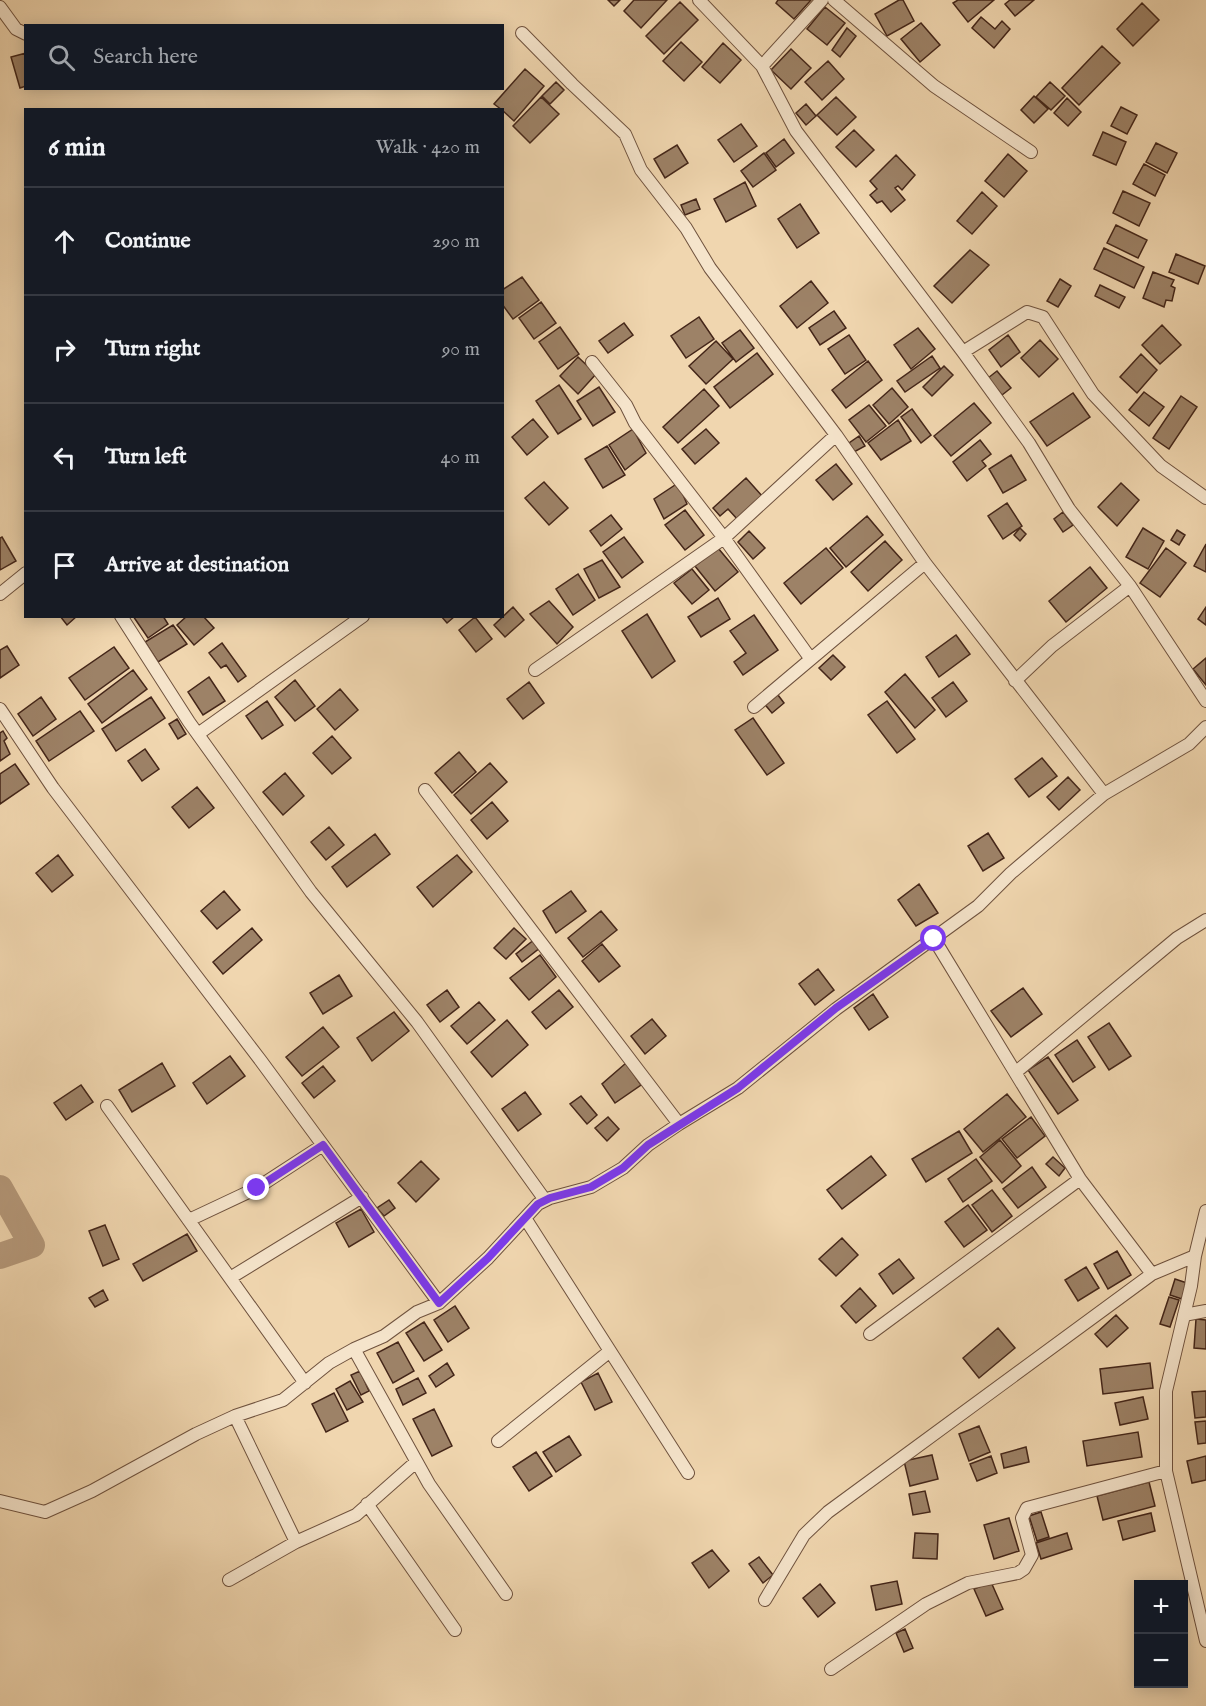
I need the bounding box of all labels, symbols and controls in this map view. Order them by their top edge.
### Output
search box [24,24,504,90]
icon: search [45,41,78,74]
text: Search here [93,43,198,71]
text: 6 min [48,131,106,164]
text: Walk · 420 m [375,135,480,160]
icon: ahead [48,225,81,258]
text: Continue [105,227,191,255]
text: 290 m [432,229,480,254]
icon: right [48,333,81,366]
text: Turn right [105,335,200,363]
text: 90 m [442,337,480,362]
icon: left [48,441,81,474]
text: Turn left [105,443,187,471]
text: 40 m [441,445,480,470]
icon: arrive [48,549,81,582]
text: Arrive at destination [105,551,289,579]
route start [920,925,946,951]
route end [243,1174,269,1200]
map controls [1134,1580,1188,1688]
button: + [1134,1580,1188,1634]
button: − [1134,1634,1188,1688]

